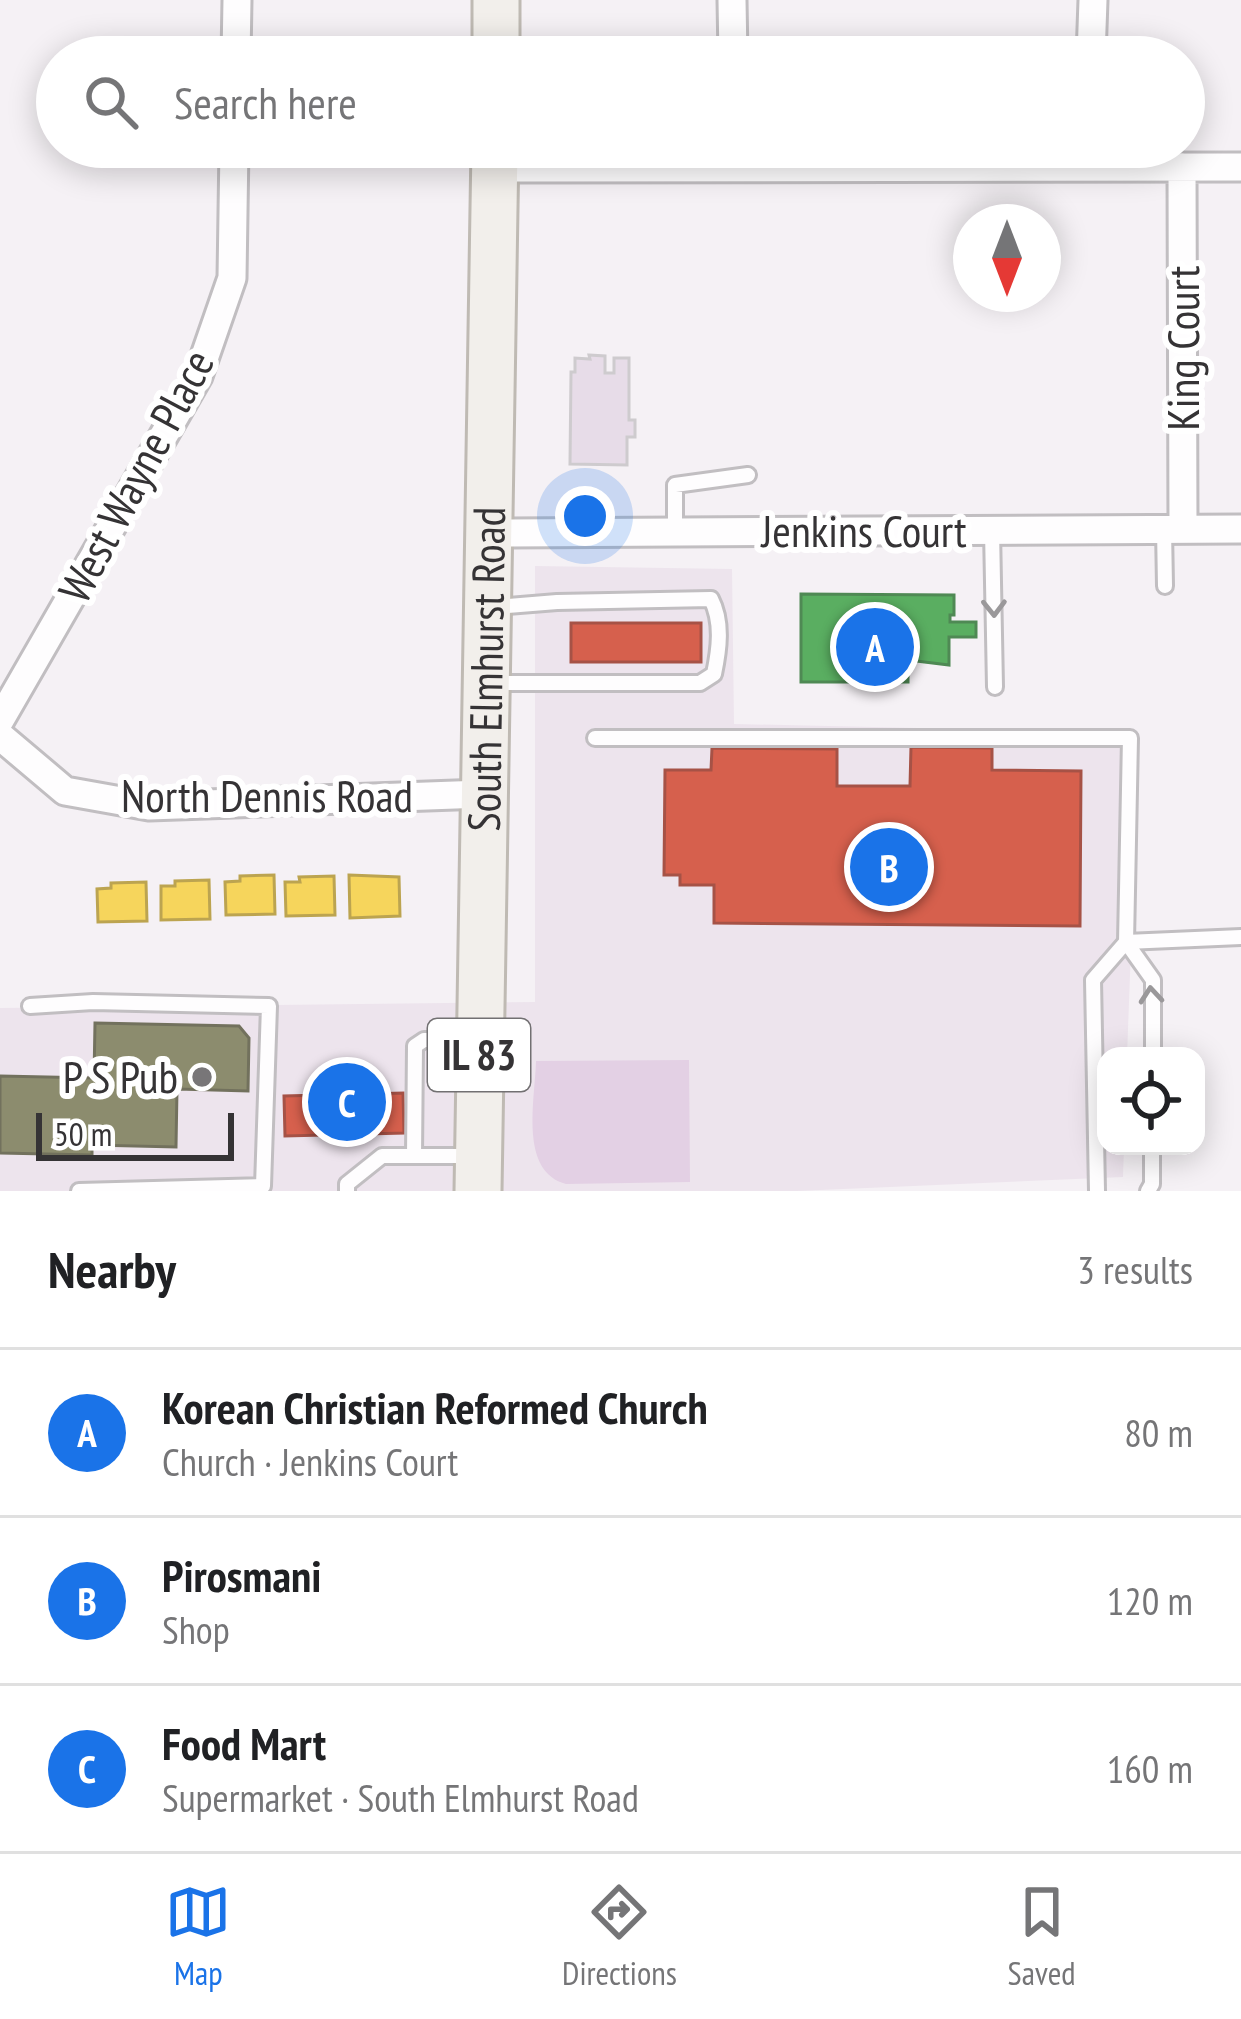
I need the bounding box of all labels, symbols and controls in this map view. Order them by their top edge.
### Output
search box [36,36,1205,168]
icon: search [78,69,144,135]
text: Search here [174,73,357,131]
north arrow [953,204,1061,312]
street label: King Court [1153,265,1211,430]
street label: West Wayne Place [44,339,226,612]
your location [555,486,615,546]
street label: Jenkins Court [759,501,967,559]
street label: South Elmhurst Road [454,506,517,832]
one-way arrow [980,599,1006,618]
pin: A [836,602,914,692]
street label: North Dennis Road [121,766,413,824]
pin: B [850,822,928,912]
one-way arrow [1139,986,1164,1005]
road number: IL 83 [428,1019,530,1091]
place label: P S Pub [63,1047,178,1105]
map controls [1097,1047,1205,1155]
button: locate [1097,1047,1205,1155]
pin: C [308,1057,386,1147]
marker: P S Pub [189,1064,215,1090]
scale bar [36,1107,234,1160]
text: 50 m [54,1112,112,1155]
text: Nearby [48,1236,176,1302]
text: 3 results [1077,1244,1193,1295]
text: Korean Christian Reformed Church [162,1378,708,1436]
text: A [77,1407,97,1458]
text: 80 m [1124,1407,1193,1458]
text: Church · Jenkins Court [162,1436,458,1487]
text: Pirosmani [162,1546,321,1604]
text: B [77,1575,97,1626]
text: 120 m [1107,1575,1193,1626]
text: Shop [162,1604,230,1655]
text: Food Mart [162,1714,326,1772]
text: C [78,1743,96,1794]
text: 160 m [1107,1743,1193,1794]
text: Supermarket · South Elmhurst Road [162,1772,639,1823]
tab: Map [165,1879,231,1994]
tab: Directions [562,1879,677,1994]
tab: Saved [1008,1879,1076,1994]

